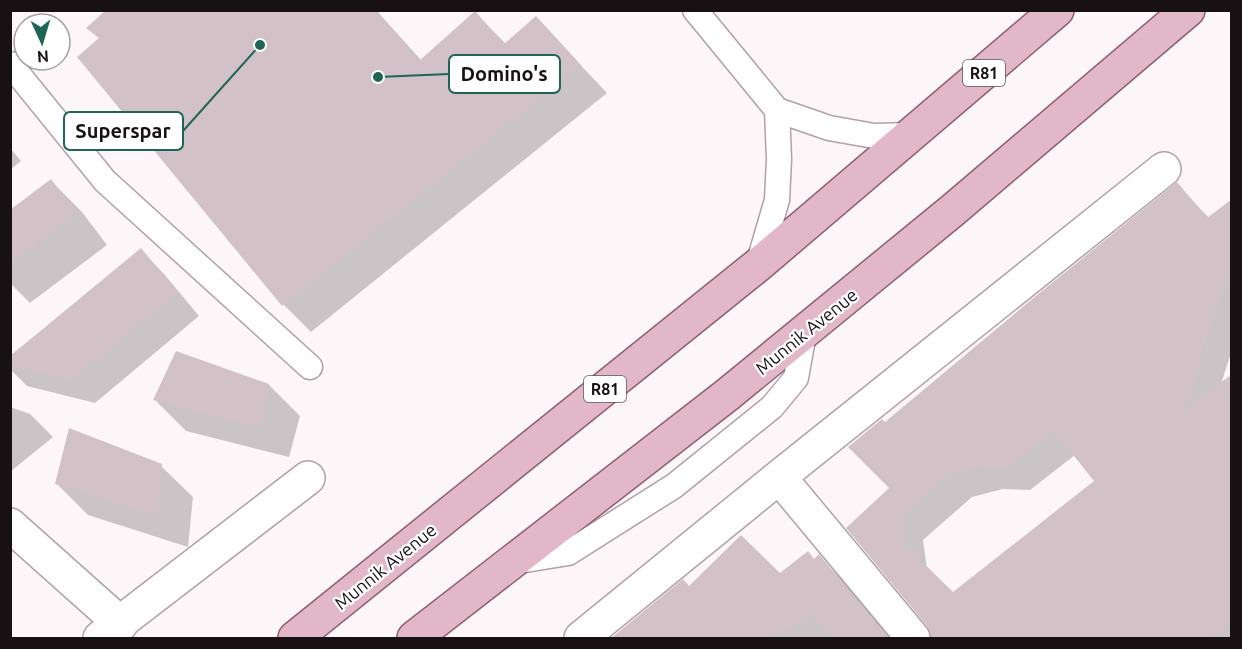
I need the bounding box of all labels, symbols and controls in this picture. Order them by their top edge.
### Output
north arrow [12,12,72,72]
text: N [36,48,50,66]
callout: Domino's [449,55,560,93]
road number: R81 [963,60,1005,86]
text: Domino's [460,62,548,85]
callout: Superspar [64,112,183,150]
text: Superspar [75,119,171,142]
street label: Munnik Avenue [751,284,861,378]
road number: R81 [584,376,626,402]
street label: Munnik Avenue [330,519,440,613]

